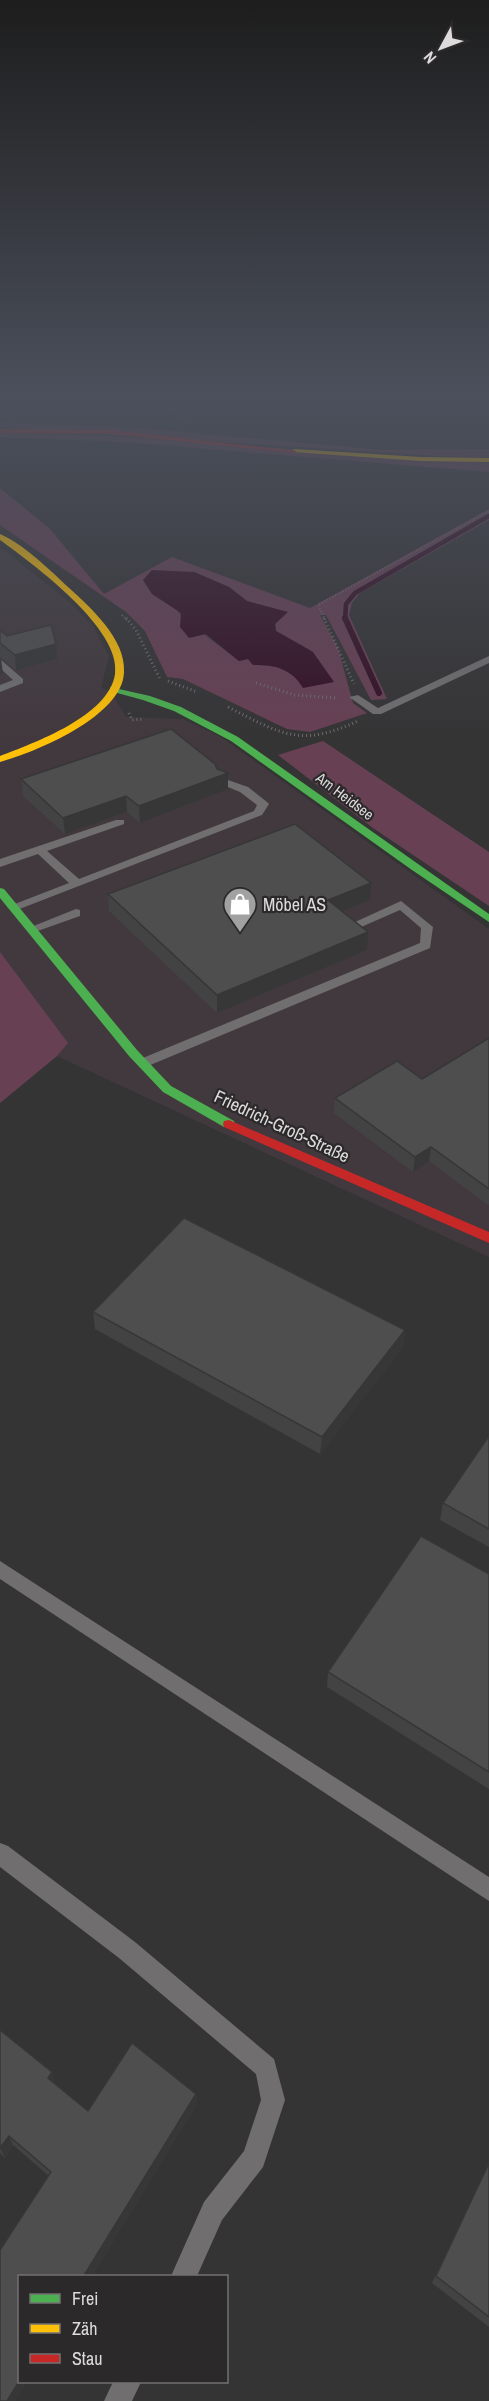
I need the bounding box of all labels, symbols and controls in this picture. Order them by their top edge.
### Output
north arrow [411,18,471,78]
text: N [418,47,441,69]
street label: Am Heidsee [311,767,378,825]
shop icon: Möbel AS [222,886,258,933]
place label: Möbel AS [263,892,326,917]
street label: Friedrich-Groß-Straße [210,1084,354,1168]
legend [18,2275,228,2383]
text: Frei [72,2286,98,2311]
text: Zäh [72,2316,97,2341]
text: Stau [72,2346,102,2371]

